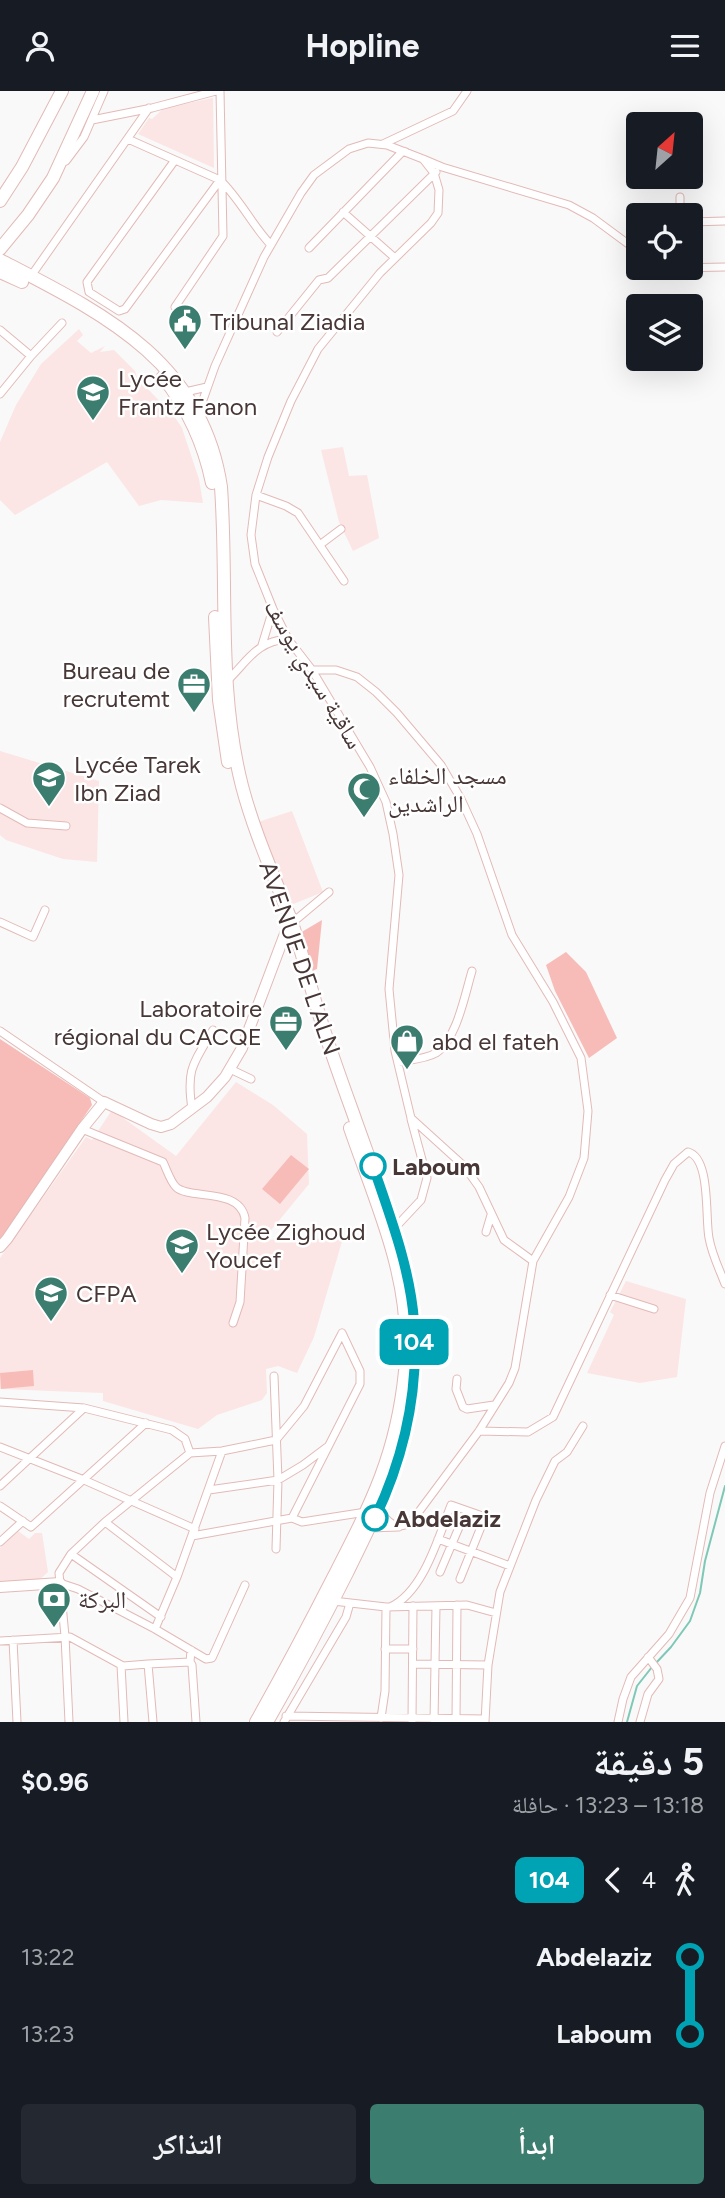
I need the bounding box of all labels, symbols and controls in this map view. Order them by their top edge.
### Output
icon: person [21,27,59,65]
text: Hopline [306,27,420,65]
icon: menu [666,27,704,65]
north arrow [626,112,704,189]
map controls [626,112,703,371]
button: locate [626,203,703,280]
button: layers [626,294,703,371]
public building icon: Tribunal Ziadia [166,302,204,351]
place label: Tribunal Ziadia [210,307,365,336]
place label: Lycée Frantz Fanon [118,364,257,421]
school or university icon: Lycée Frantz Fanon [74,373,112,422]
street label: ساقية سيدي يوسف [254,594,370,756]
place label: Bureau de recrutemt [62,656,170,713]
office icon: Bureau de recrutemt [175,665,213,714]
place label: Lycée Tarek Ibn Ziad [74,750,201,807]
school or university icon: Lycée Tarek Ibn Ziad [30,759,68,808]
place label: مسجد الخلفاء الراشدين [388,761,507,818]
mosque icon: مسجد الخلفاء الراشدين [345,770,383,819]
street label: AVENUE DE L'ALN [253,857,347,1059]
place label: Laboratoire régional du CACQE [54,994,262,1051]
office icon: Laboratoire régional du CACQE [267,1003,305,1052]
shop icon: abd el fateh [388,1022,426,1071]
place label: abd el fateh [432,1027,559,1056]
place label: Laboum [392,1152,481,1181]
marker: Laboum [360,1153,386,1179]
place label: Lycée Zighoud Youcef [206,1217,366,1274]
school or university icon: Lycée Zighoud Youcef [163,1226,201,1275]
school or university icon: CFPA [32,1274,70,1323]
place label: CFPA [76,1279,137,1308]
line badge: 104 [374,1319,454,1365]
text: 104 [394,1327,434,1356]
place label: Abdelaziz [394,1504,501,1533]
marker: Abdelaziz [362,1505,388,1531]
bank icon: البركة [35,1580,73,1629]
place label: البركة [78,1585,126,1614]
text: 5 دقيقة [593,1739,704,1785]
text: $0.96 [21,1766,89,1798]
text: 13:18 – 13:23 · حافلة [512,1791,704,1819]
icon: back [594,1861,632,1899]
icon: walk [666,1861,704,1899]
text: 104 [529,1865,570,1894]
text: 4 [642,1866,656,1894]
text: Abdelaziz [536,1941,652,1973]
text: 13:22 [21,1943,75,1971]
text: Laboum [556,2018,652,2050]
text: 13:23 [21,2020,74,2048]
button: التذاكر [21,2104,356,2184]
button: ابدأ [370,2104,704,2184]

